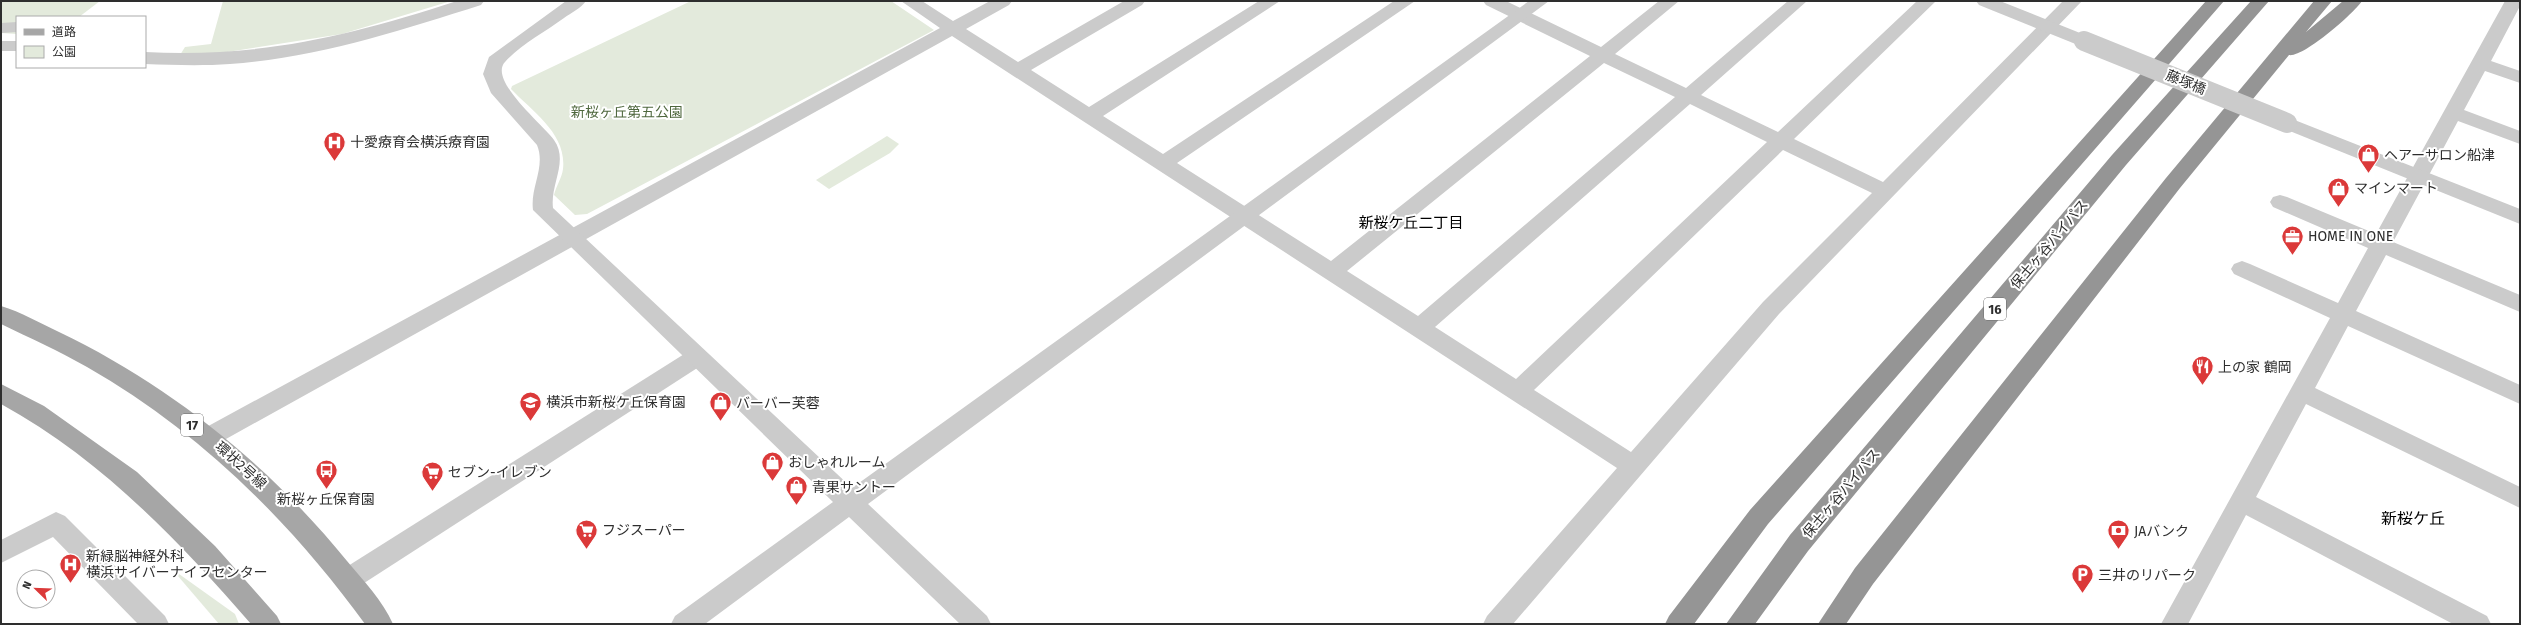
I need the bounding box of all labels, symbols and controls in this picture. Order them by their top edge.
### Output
legend [16,16,146,68]
text: 道路 [52,25,76,39]
text: 公園 [52,45,76,59]
street label: 藤塚橋 [2163,67,2208,98]
park label: 新桜ヶ丘第五公園 [571,104,683,121]
hospital icon: 十愛療育会横浜療育園 [321,129,347,162]
place label: 十愛療育会横浜療育園 [350,134,490,151]
shop icon: ヘアーサロン船津 [2356,142,2382,175]
place label: ヘアーサロン船津 [2384,147,2495,164]
shop icon: マインマート [2326,175,2352,208]
place label: マインマート [2354,180,2438,197]
street label: 保土ヶ谷バイパス [2007,196,2092,293]
district label: 新桜ケ丘二丁目 [1358,214,1464,232]
office icon: HOME IN ONE [2279,223,2305,256]
place label: HOME IN ONE [2308,228,2393,245]
road number: 16 [1984,298,2006,320]
restaurant icon: 上の家 鶴岡 [2189,354,2215,387]
place label: 上の家 鶴岡 [2218,359,2292,376]
school or university icon: 横浜市新桜ケ丘保育園 [517,389,543,422]
shop icon: バーバー芙蓉 [708,390,734,423]
place label: 横浜市新桜ケ丘保育園 [546,394,686,411]
place label: バーバー芙蓉 [736,395,820,412]
road number: 17 [181,414,203,436]
street label: 環状2号線 [212,438,270,493]
street label: 保土ヶ谷バイパス [1799,445,1884,542]
shop icon: おしゃれルーム [759,449,785,482]
place label: おしゃれルーム [788,454,886,471]
bus stop icon: 新桜ヶ丘保育園 [313,458,339,491]
supermarket icon: セブン-イレブン [420,459,446,492]
place label: セブン-イレブン [448,464,552,481]
shop icon: 青果サントー [784,474,810,507]
place label: 青果サントー [812,479,896,496]
place label: 新桜ヶ丘保育園 [277,491,375,508]
district label: 新桜ケ丘 [2381,509,2445,528]
supermarket icon: フジスーパー [574,517,600,550]
bank icon: JAバンク [2105,518,2131,551]
place label: フジスーパー [602,522,686,539]
place label: JAバンク [2134,523,2189,540]
place label: 新緑脳神経外科 横浜サイバーナイフセンター [86,548,268,581]
hospital icon: 新緑脳神経外科 横浜サイバーナイフセンター [58,551,84,584]
parking icon: 三井のリパーク [2070,562,2096,595]
place label: 三井のリパーク [2098,567,2196,584]
north arrow [16,569,56,609]
text: N [20,579,35,591]

